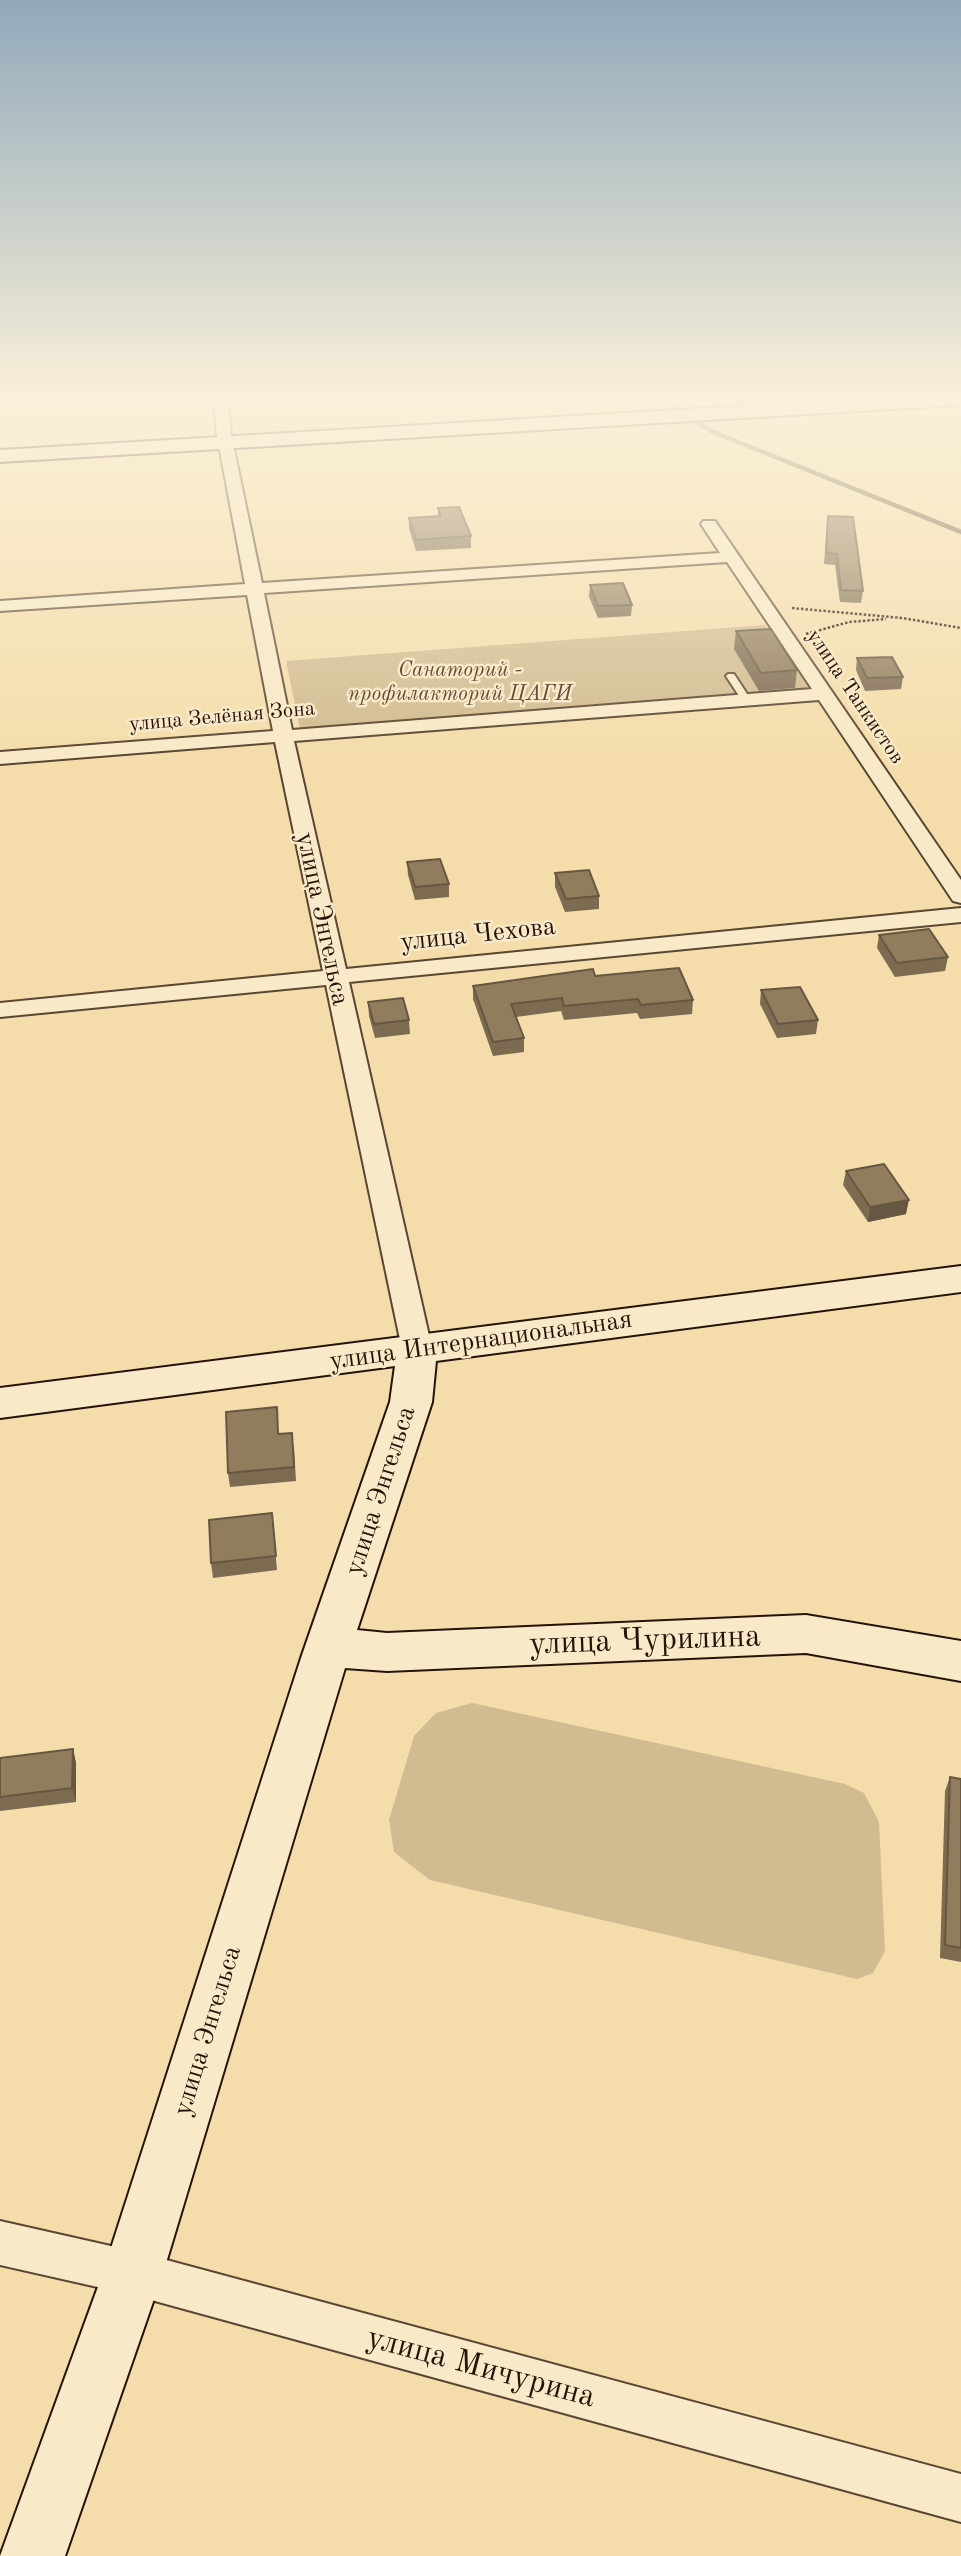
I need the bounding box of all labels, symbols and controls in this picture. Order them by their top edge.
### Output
street label: улица Танкистов [801,625,909,769]
park label: Санаторий - профилакторий ЦАГИ [348,657,572,707]
street label: улица Зелёная Зона [128,696,316,738]
street label: улица Энгельса [288,830,356,1008]
street label: улица Чехова [399,911,557,959]
street label: улица Интернациональная [328,1304,634,1378]
street label: улица Энгельса [339,1402,423,1580]
street label: улица Чурилина [529,1618,761,1664]
street label: улица Энгельса [167,1942,249,2120]
street label: улица Мичурина [363,2319,599,2417]

